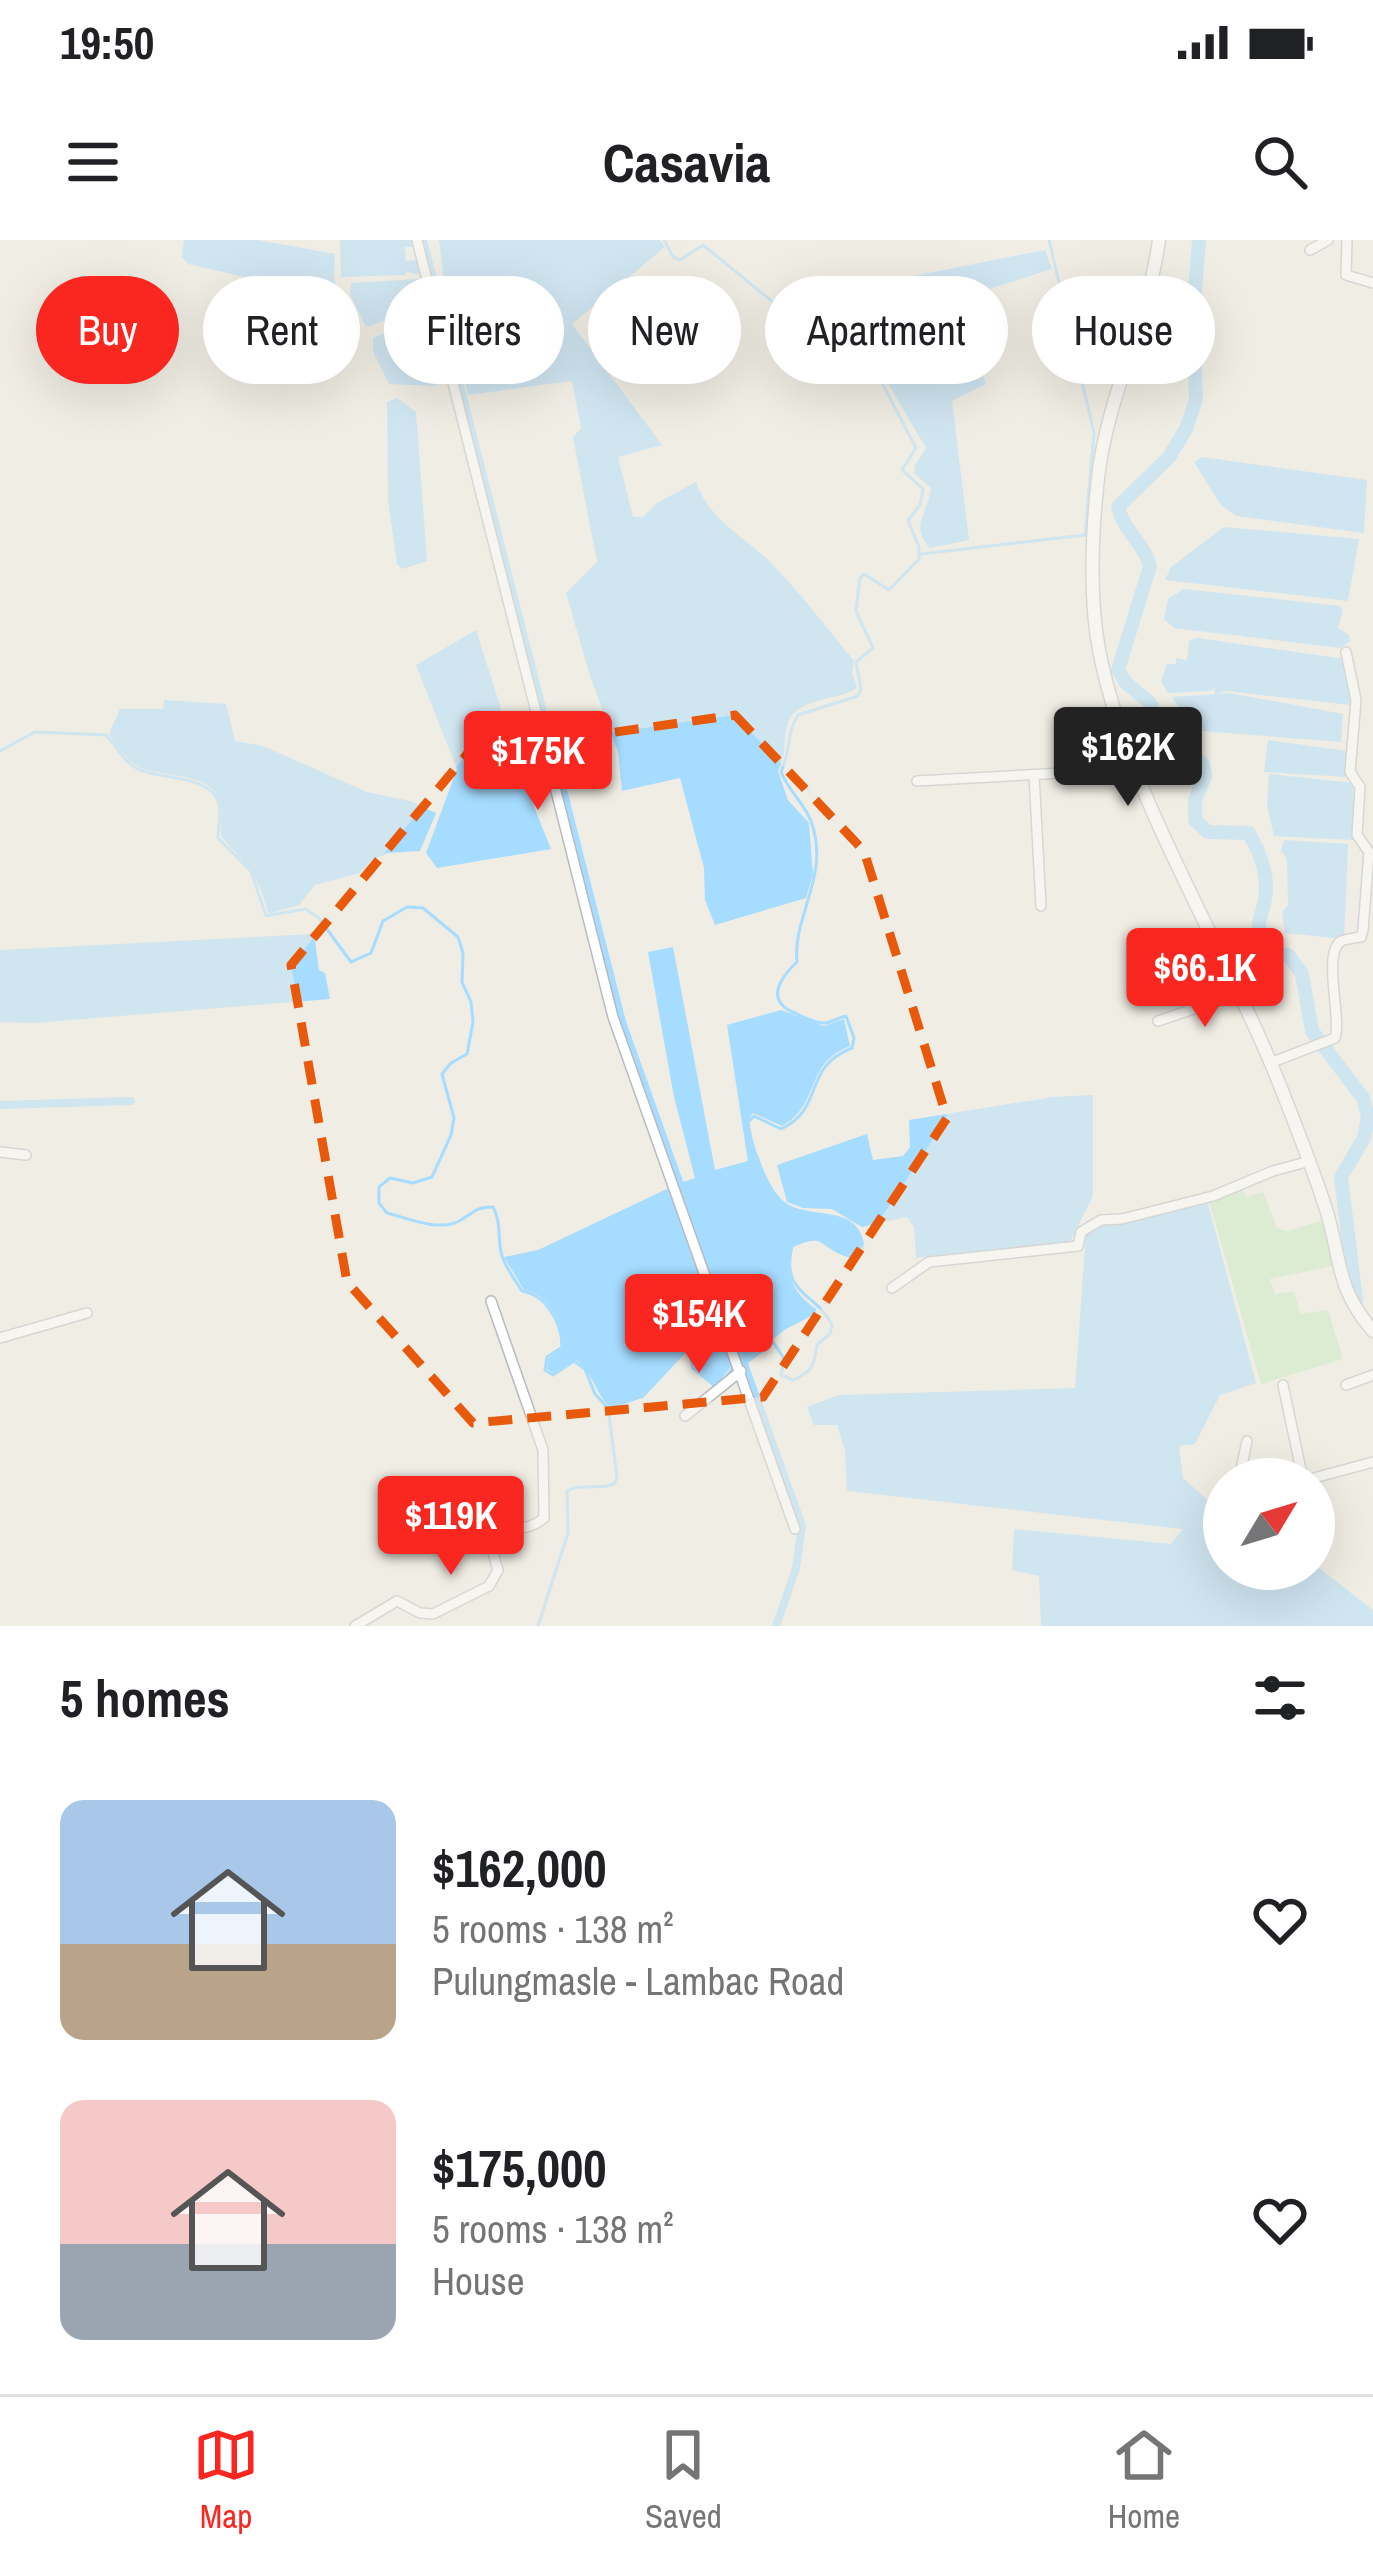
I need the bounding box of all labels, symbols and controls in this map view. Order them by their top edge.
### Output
text: 19:50 [60,12,154,73]
text: Casavia [603,126,770,199]
icon: menu [60,129,126,195]
icon: search [1247,129,1313,195]
chip: Buy [36,276,179,384]
chip: Rent [203,276,360,384]
chip: Filters [384,276,564,384]
chip: New [588,276,741,384]
chip: Apartment [765,276,1008,384]
chip: House [1032,276,1215,384]
pin: $162K [1044,707,1212,809]
pin: $175K [454,711,622,813]
text: $162K [1081,720,1175,772]
text: $175K [491,724,585,776]
pin: $66.1K [1107,928,1303,1030]
text: $66.1K [1153,941,1257,993]
pin: $154K [615,1274,783,1376]
text: $154K [652,1287,746,1339]
north arrow [1203,1458,1335,1590]
map controls [1203,1458,1335,1590]
pin: $119K [367,1476,535,1578]
text: $119K [405,1489,497,1541]
text: 5 homes [60,1664,230,1733]
icon: filters [1247,1665,1313,1731]
text: $162,000 [432,1834,606,1903]
icon: home [156,1848,300,1992]
icon: heart [1247,1887,1313,1953]
text: 5 rooms · 138 m² [432,1903,674,1955]
text: Pulungmasle - Lambac Road [432,1955,844,2007]
text: $175,000 [432,2134,606,2203]
icon: home [156,2148,300,2292]
icon: heart [1247,2187,1313,2253]
text: 5 rooms · 138 m² [432,2203,674,2255]
text: House [432,2255,524,2307]
tab: Map [193,2422,259,2538]
tab: Saved [645,2422,722,2538]
tab: Home [1108,2422,1180,2538]

